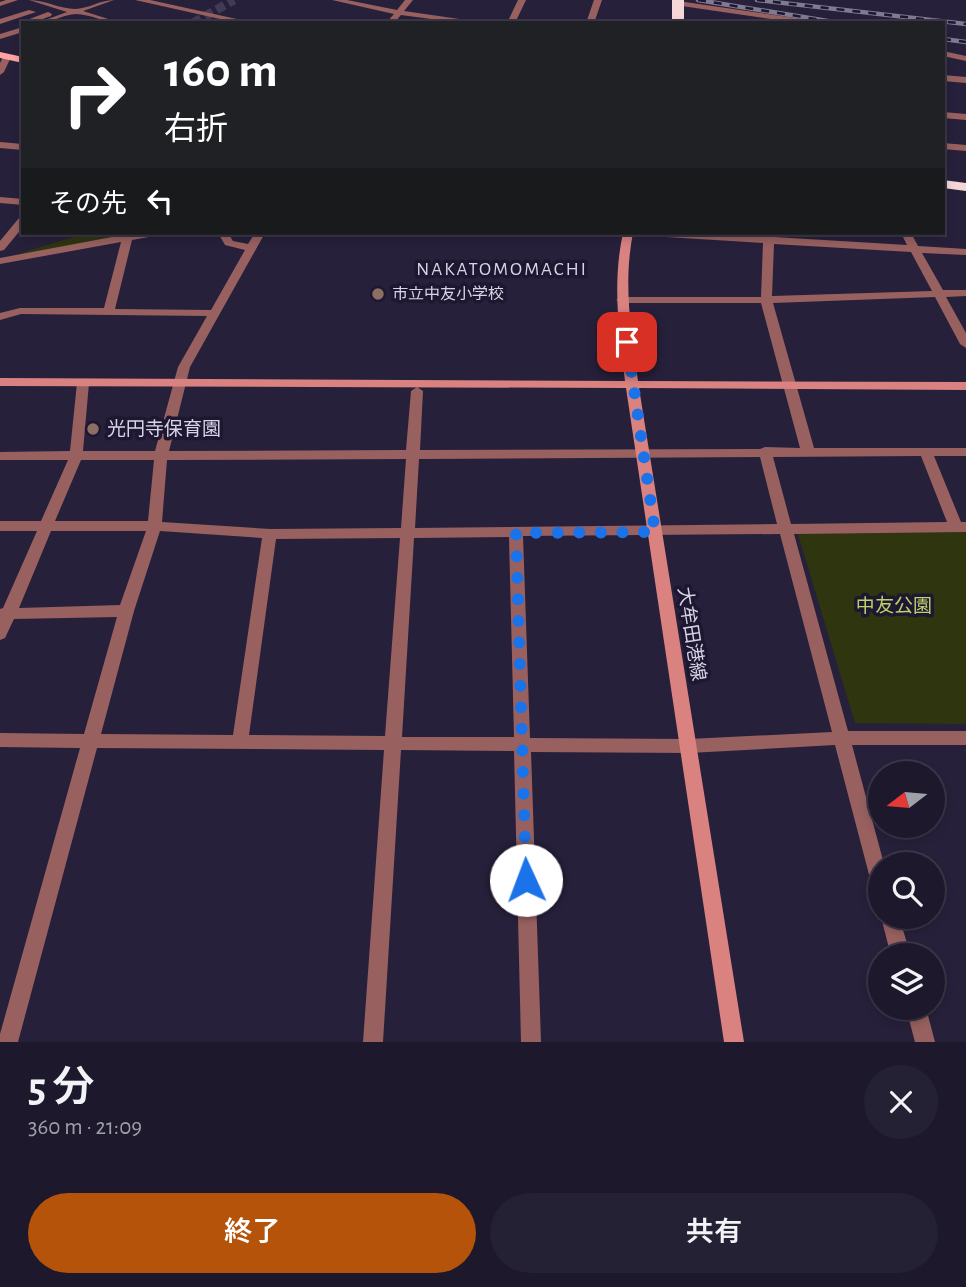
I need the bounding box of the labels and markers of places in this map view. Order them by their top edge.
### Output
place label: 市立中友小学校 [392,285,504,302]
marker: 市立中友小学校 [370,286,386,302]
pin [597,312,657,372]
place label: 光円寺保育園 [107,419,221,439]
marker: 光円寺保育園 [85,421,101,437]

